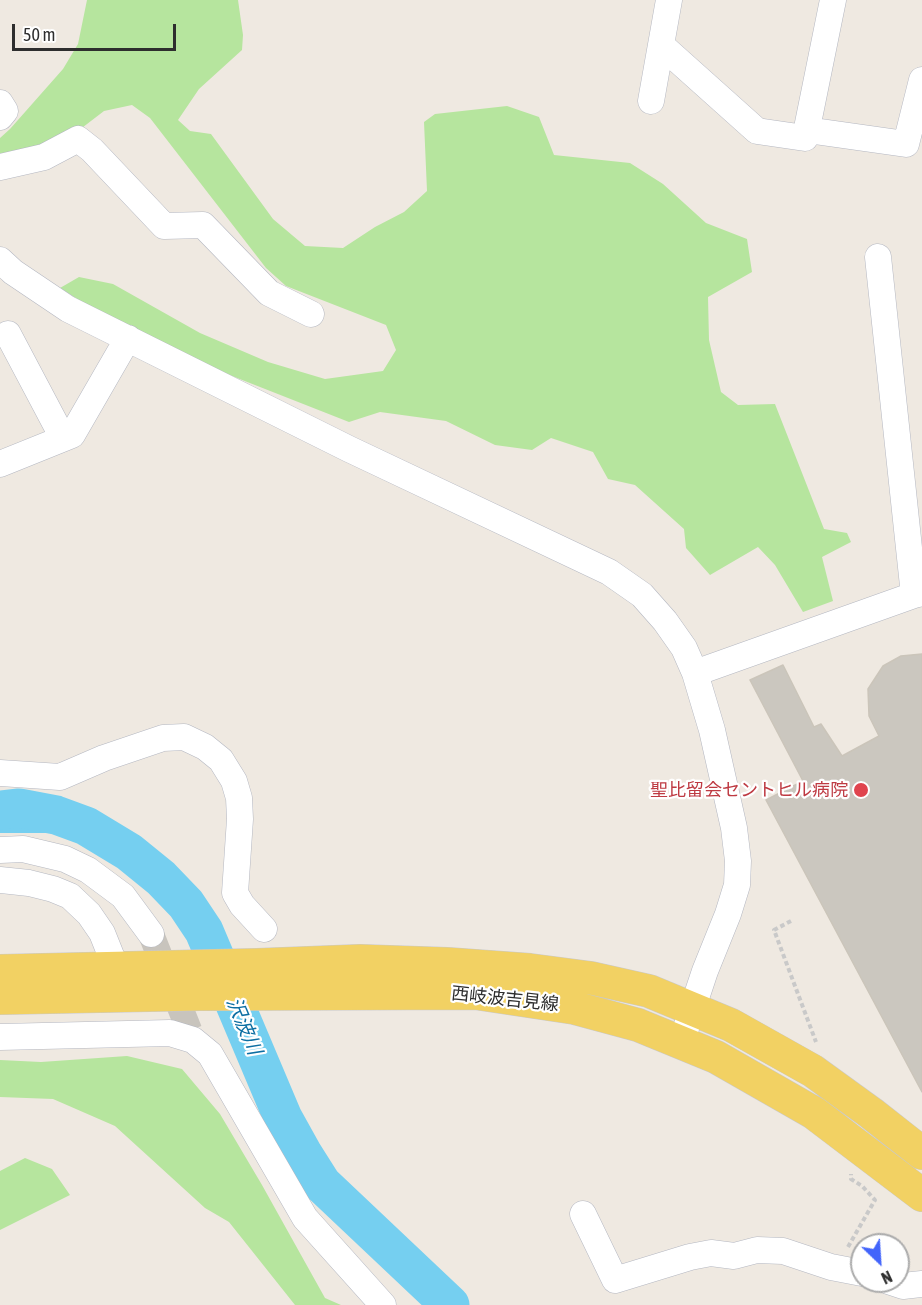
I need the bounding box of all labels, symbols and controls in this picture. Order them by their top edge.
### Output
scale bar [15,12,178,50]
text: 50 m [23,24,55,45]
place label: 聖比留会セントヒル病院 [650,779,848,801]
marker: 聖比留会セントヒル病院 [852,781,870,799]
street label: 西岐波吉見線 [450,983,560,1015]
water label: 沢波川 [221,994,267,1058]
north arrow [850,1233,910,1293]
text: N [879,1267,895,1288]

